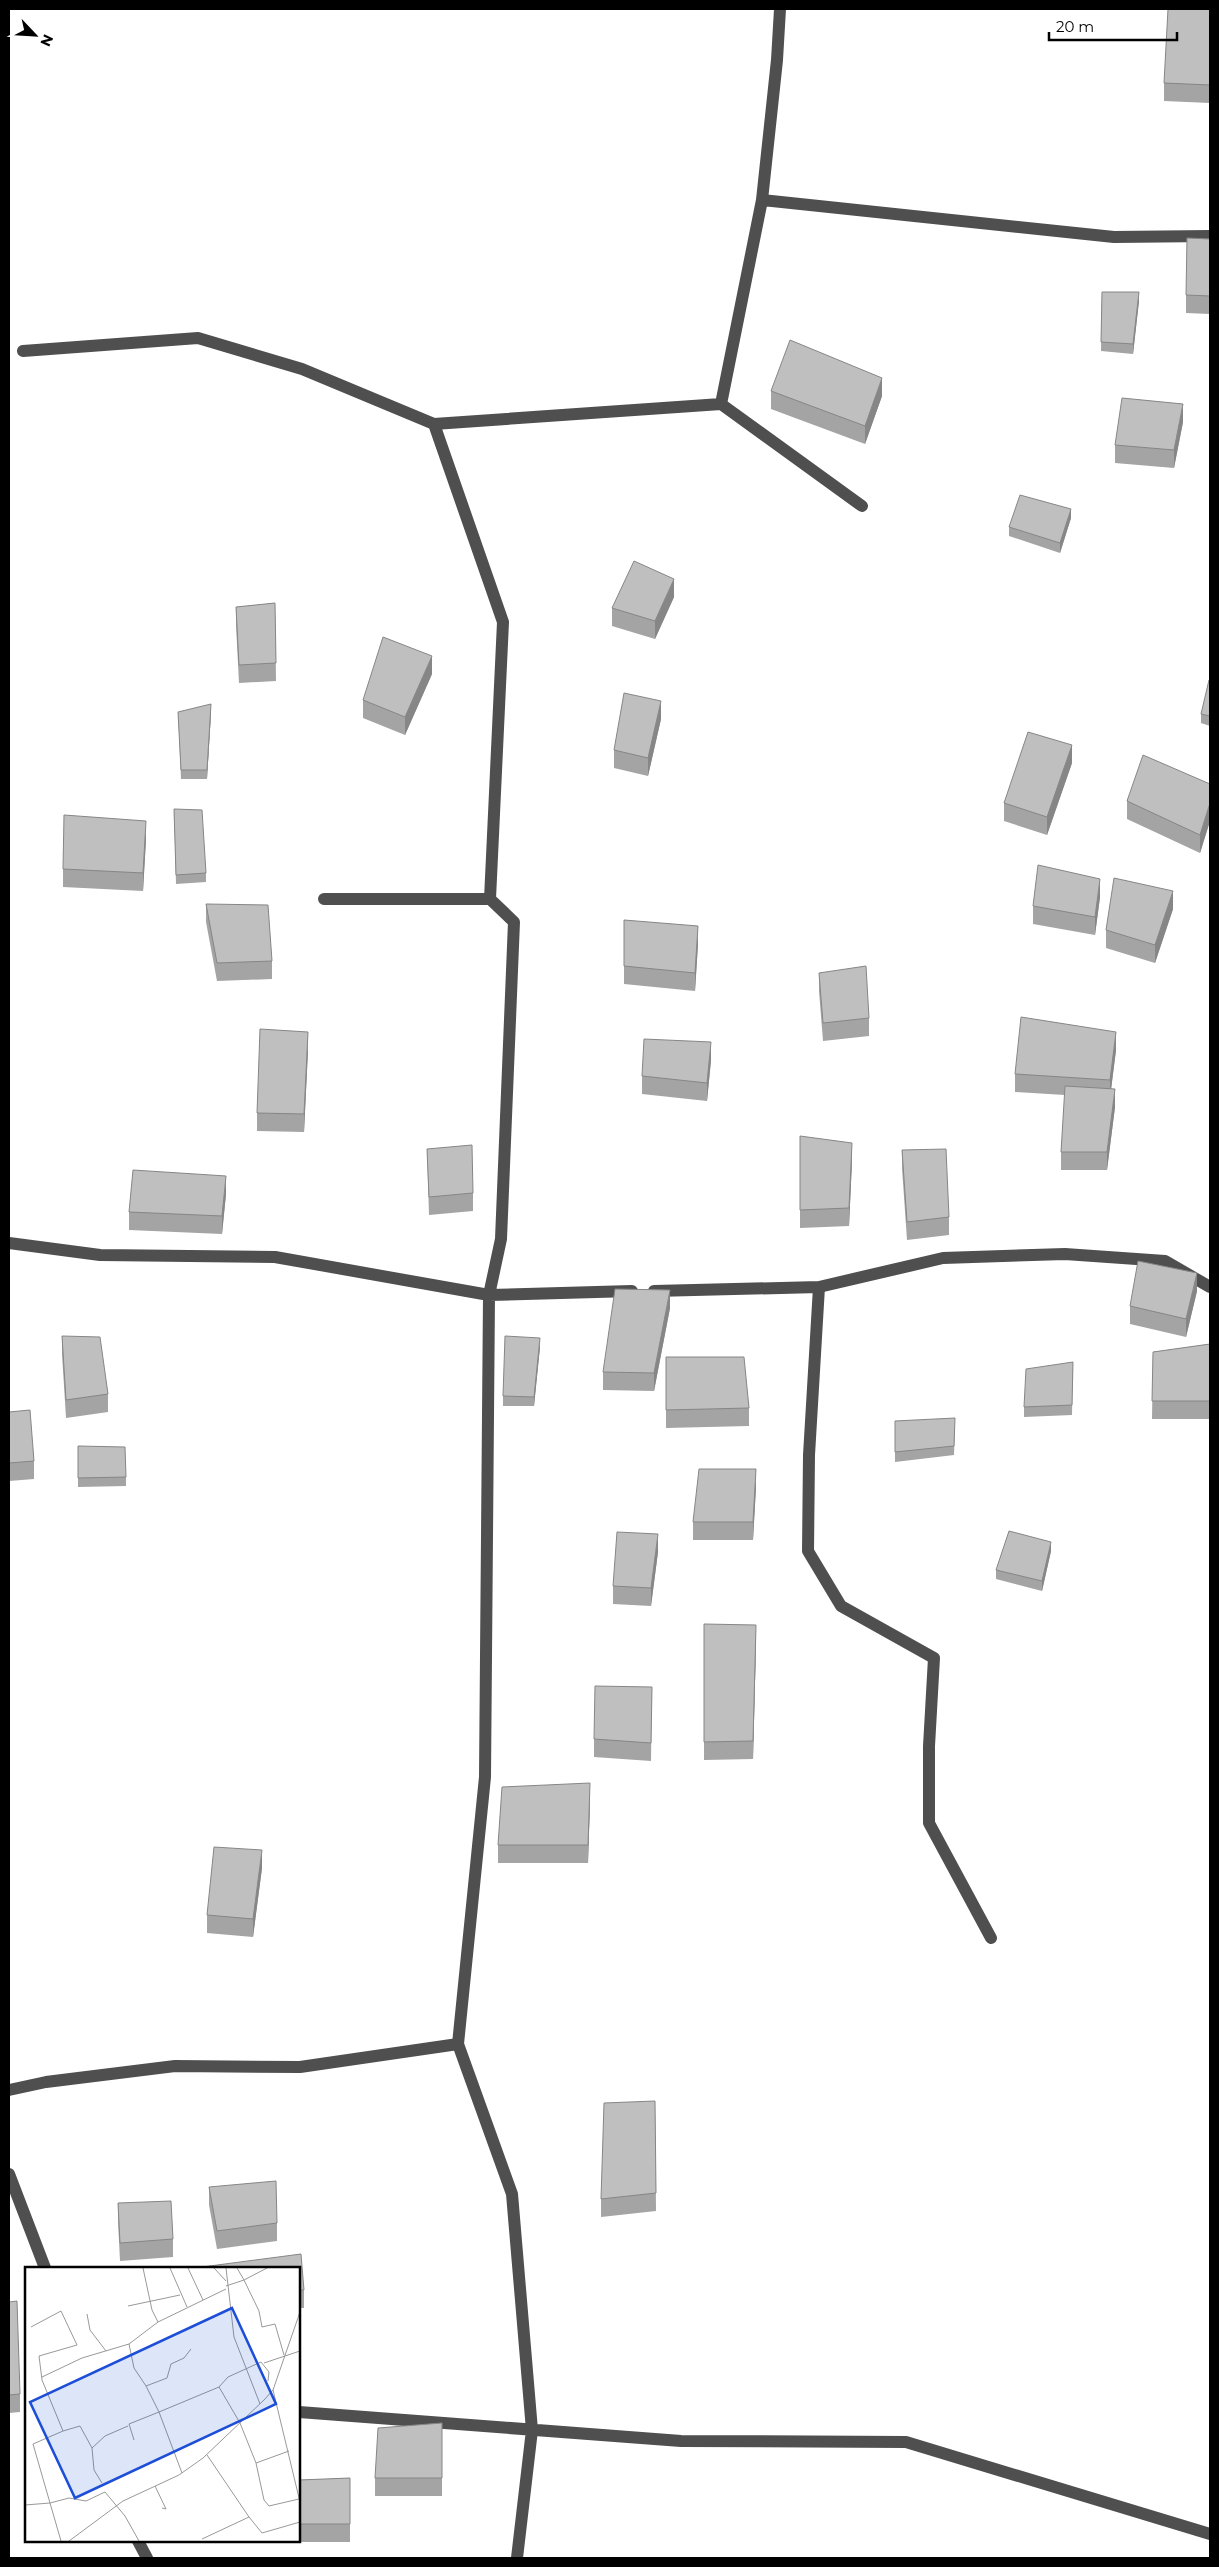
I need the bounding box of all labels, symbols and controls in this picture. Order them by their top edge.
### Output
north arrow [10,10,60,60]
scale bar [1049,10,1176,42]
text: 20 m [1056,17,1094,36]
text: N [36,32,57,49]
inset map [25,2267,300,2542]

